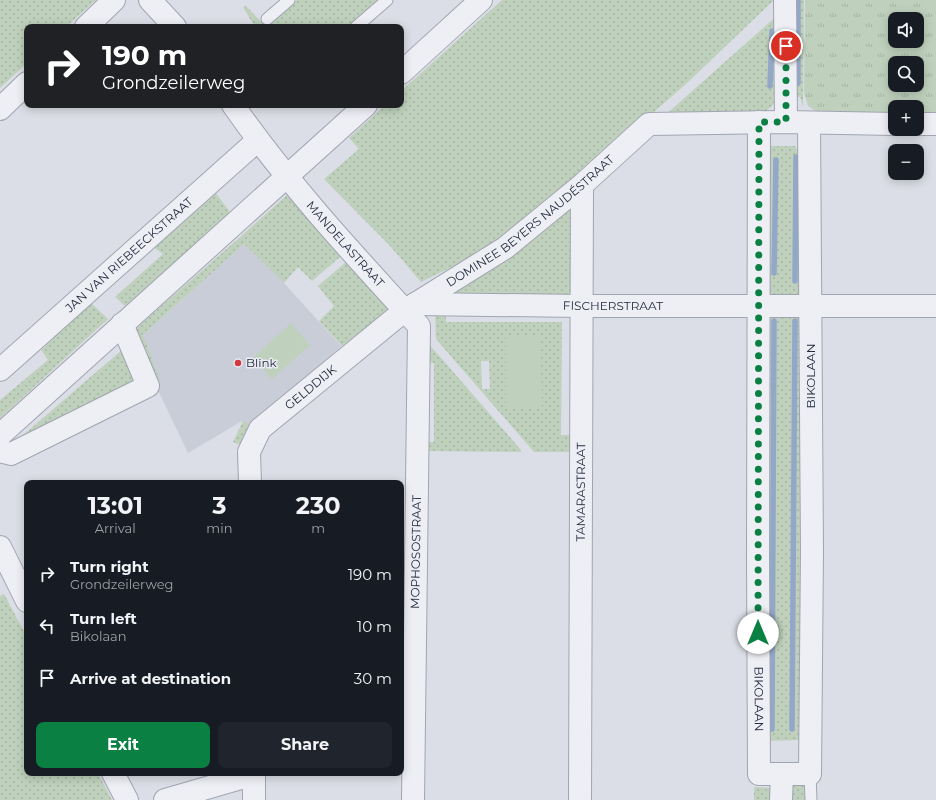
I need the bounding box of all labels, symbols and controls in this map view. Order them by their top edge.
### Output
map controls [888,12,924,180]
button: sound [888,12,924,48]
pin [769,29,803,63]
icon: arrive [775,35,797,57]
text: 190 m [102,38,187,72]
icon: right [36,40,88,92]
button: search [888,56,924,92]
text: Grondzeilerweg [102,72,245,94]
button: + [888,100,924,136]
button: − [888,144,924,180]
street label: DOMINEE BEYERS NAUDÉSTRAAT [443,152,617,290]
street label: JAN VAN RIEBEECKSTRAAT [61,194,196,316]
street label: MANDELASTRAAT [304,198,388,290]
street label: FISCHERSTRAAT [563,298,663,313]
street label: BIKOLAAN [803,344,818,408]
place label: Blink [246,355,278,370]
marker: Blink [233,358,243,368]
street label: GELDDIJK [281,361,340,413]
street label: TAMARASTRAAT [573,442,588,542]
text: 13:01 [87,491,143,520]
text: 3 [212,491,227,520]
text: 230 [296,491,341,520]
street label: MOPHOSOSTRAAT [407,495,424,609]
text: Arrival [95,520,136,536]
text: min [206,520,232,536]
text: m [311,520,325,536]
text: Turn right [70,557,149,576]
icon: right [36,563,58,585]
text: 190 m [348,565,392,584]
text: Grondzeilerweg [70,576,173,592]
text: Turn left [70,609,137,628]
position arrow [737,612,779,654]
icon: left [36,615,58,637]
text: 10 m [357,617,392,636]
text: Bikolaan [70,628,127,644]
street label: BIKOLAAN [752,666,767,732]
icon: arrive [36,667,58,689]
text: Arrive at destination [70,669,231,688]
text: 30 m [354,669,392,688]
button: Exit [36,722,210,768]
button: Share [218,722,392,768]

